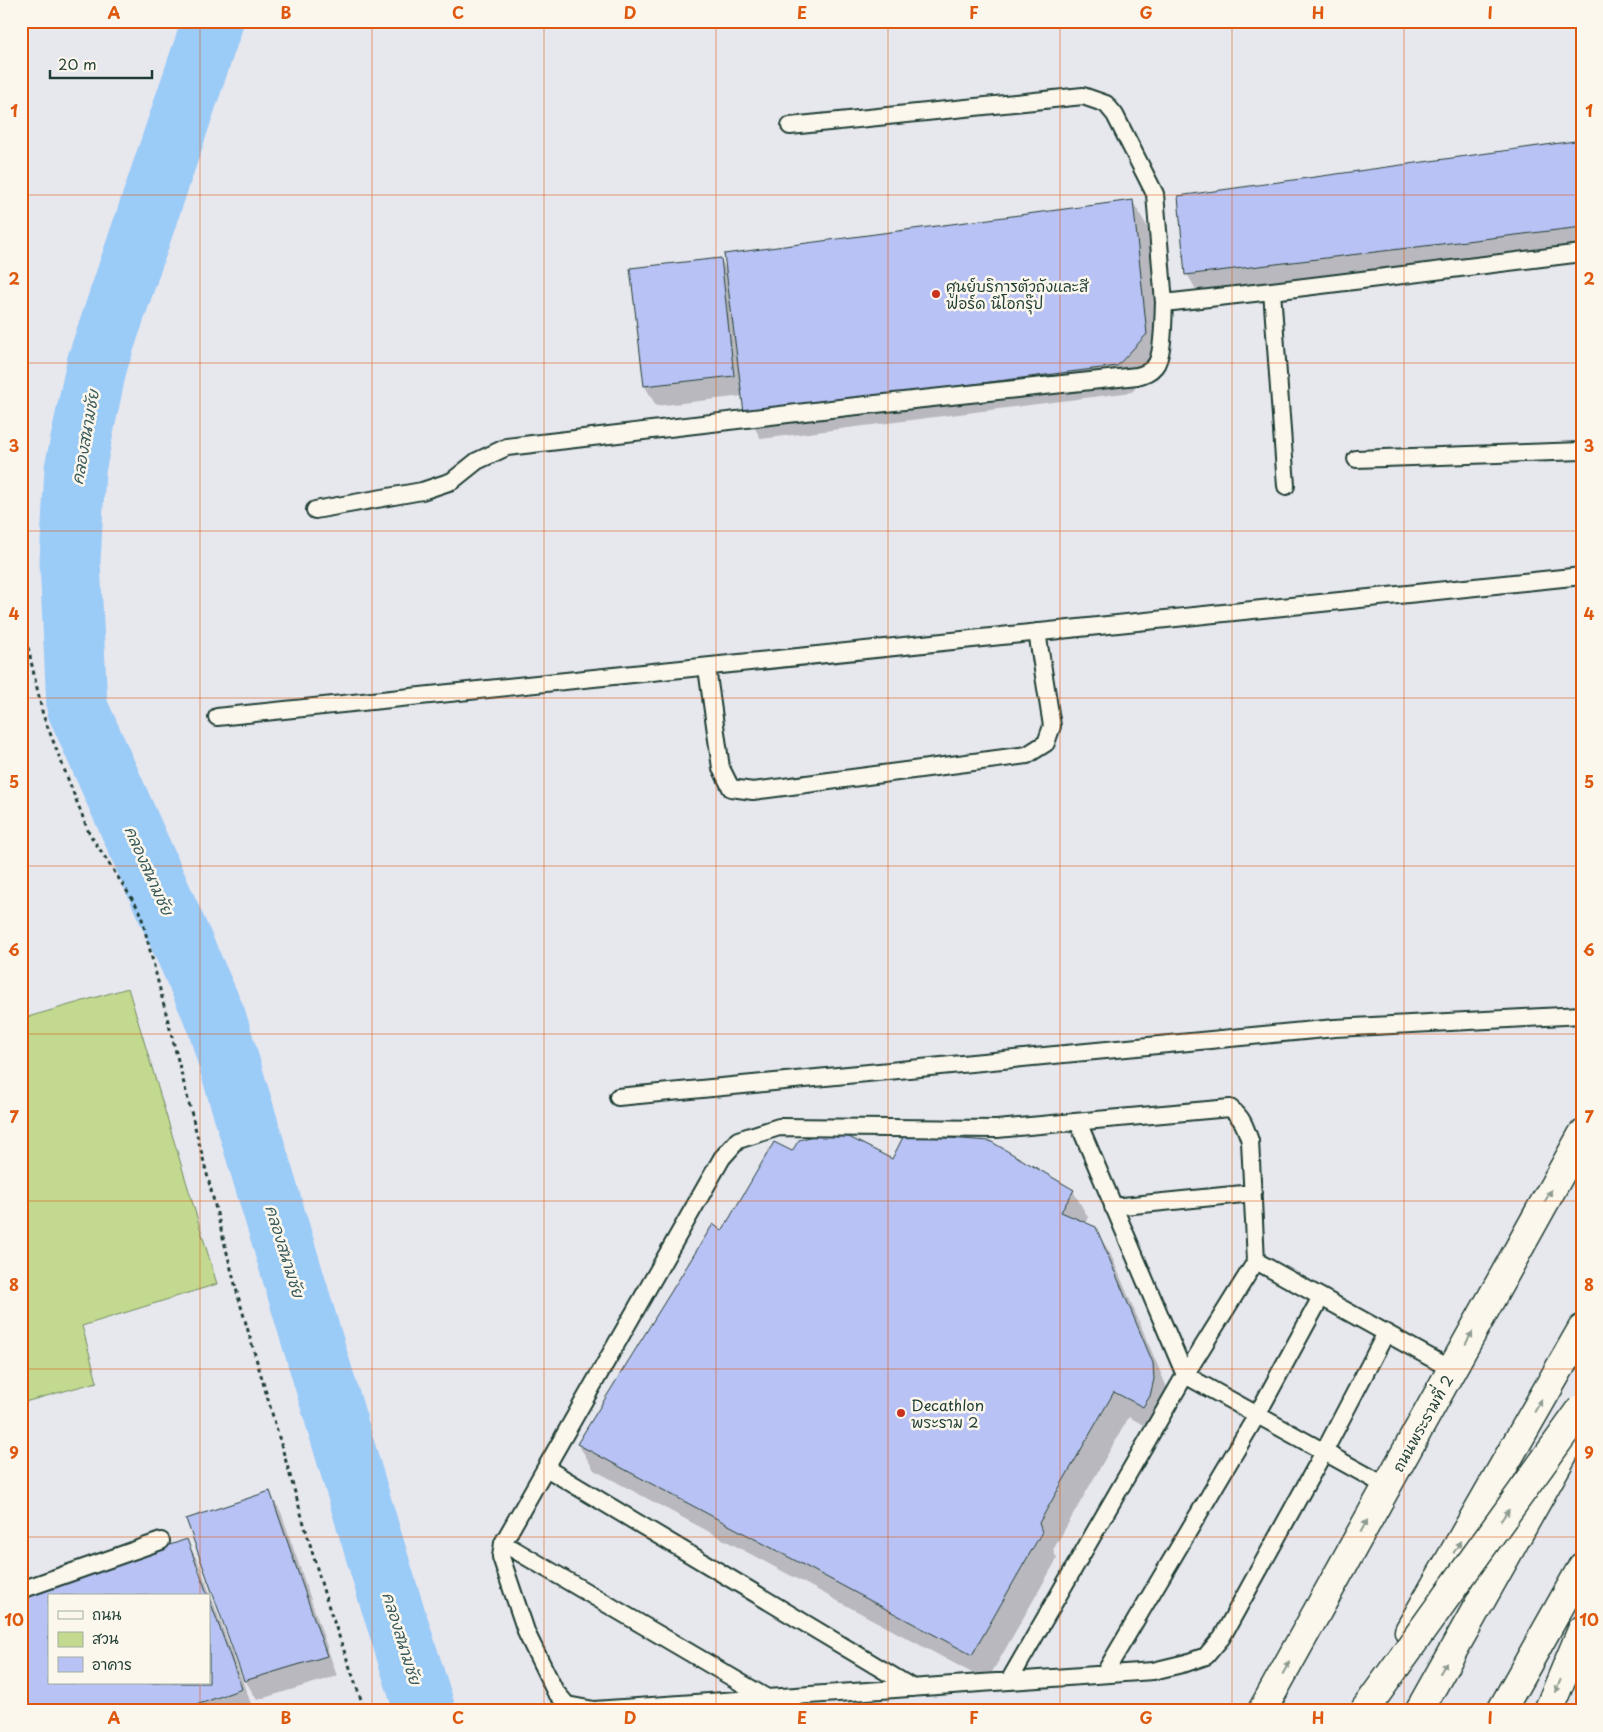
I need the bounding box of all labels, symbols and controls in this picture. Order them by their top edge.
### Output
text: A [108,0,121,24]
text: B [281,0,292,24]
text: C [452,0,464,24]
text: D [624,0,636,24]
text: E [797,0,807,24]
text: F [969,0,979,24]
text: G [1139,0,1153,24]
text: H [1312,0,1324,24]
text: I [1487,0,1493,24]
scale bar [50,48,152,80]
text: 20 m [58,52,97,75]
text: 1 [10,98,18,122]
text: 1 [1585,98,1593,122]
text: 2 [8,266,20,290]
text: 2 [1583,266,1595,290]
place label: ศูนย์บริการตัวถังและสี ฟอร์ด นีโอกรุ๊ป [946,274,1090,315]
marker: ศูนย์บริการตัวถังและสี ฟอร์ด นีโอกรุ๊ป [930,288,942,300]
water label: คลองสนามชัย [64,387,104,486]
text: 3 [9,433,19,457]
text: 3 [1584,433,1594,457]
text: 4 [9,601,20,625]
text: 4 [1584,601,1595,625]
text: 5 [9,769,19,793]
text: 5 [1584,769,1594,793]
water label: คลองสนามชัย [120,821,181,920]
text: 6 [8,937,20,961]
text: 6 [1583,937,1595,961]
text: 7 [9,1104,19,1128]
text: 7 [1584,1104,1594,1128]
one-way arrow [1544,1189,1552,1203]
water label: คลองสนามชัย [261,1202,312,1302]
text: 8 [9,1272,19,1296]
text: 8 [1584,1272,1594,1296]
one-way arrow [1464,1331,1473,1345]
street label: ถนนพระรามที่ 2 [1385,1370,1458,1476]
place label: Decathlon พระราม 2 [911,1393,984,1433]
one-way arrow [1534,1398,1542,1413]
marker: Decathlon พระราม 2 [895,1407,907,1419]
text: 9 [9,1440,19,1464]
text: 9 [1584,1440,1594,1464]
one-way arrow [1500,1508,1510,1522]
one-way arrow [1360,1518,1368,1533]
one-way arrow [1453,1540,1462,1553]
water label: คลองสนามชัย [378,1589,429,1689]
legend [48,1594,210,1684]
text: ถนน [92,1602,121,1625]
text: 10 [4,1607,24,1631]
text: 10 [1579,1607,1599,1631]
text: สวน [92,1626,119,1649]
text: อาคาร [92,1652,132,1675]
one-way arrow [1281,1661,1290,1675]
one-way arrow [1439,1662,1448,1675]
one-way arrow [1554,1679,1562,1693]
text: A [108,1705,121,1729]
text: B [281,1705,292,1729]
text: C [452,1705,464,1729]
text: D [624,1705,636,1729]
text: E [797,1705,807,1729]
text: F [969,1705,979,1729]
text: G [1139,1705,1153,1729]
text: H [1312,1705,1324,1729]
text: I [1487,1705,1493,1729]

